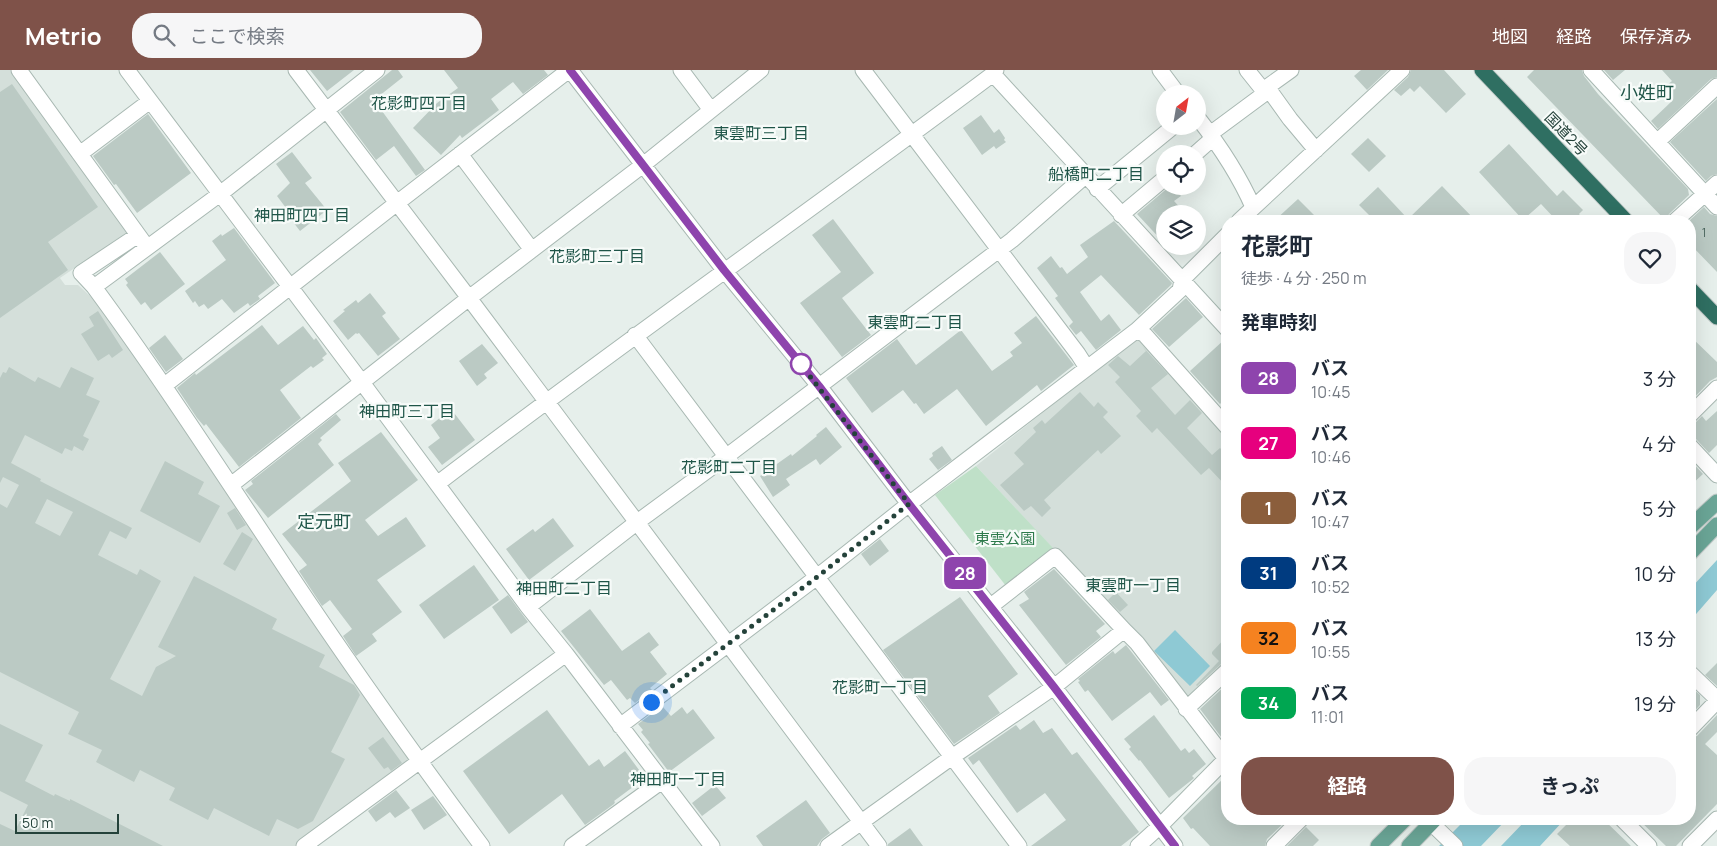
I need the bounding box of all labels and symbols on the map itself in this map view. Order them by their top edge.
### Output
district label: 小姓町 [1620,80,1674,104]
north arrow [1156,85,1206,135]
district label: 花影町四丁目 [371,92,467,114]
street label: 国道2号 [1540,107,1593,160]
district label: 東雲町三丁目 [713,122,809,144]
district label: 船橋町二丁目 [1048,163,1144,185]
district label: 神田町四丁目 [254,204,350,226]
house number: 1 [1702,224,1706,241]
district label: 花影町三丁目 [549,245,645,267]
district label: 東雲町二丁目 [867,311,963,333]
unlabelled marker [790,353,812,375]
district label: 神田町三丁目 [359,400,455,422]
district label: 花影町二丁目 [681,456,777,478]
district label: 定元町 [297,509,351,533]
park label: 東雲公園 [975,528,1035,549]
line badge: 28 [942,557,988,589]
district label: 東雲町一丁目 [1085,574,1181,596]
district label: 神田町二丁目 [516,577,612,599]
district label: 花影町一丁目 [832,676,928,698]
your location [639,690,664,715]
district label: 神田町一丁目 [630,768,726,790]
scale bar [15,811,119,834]

